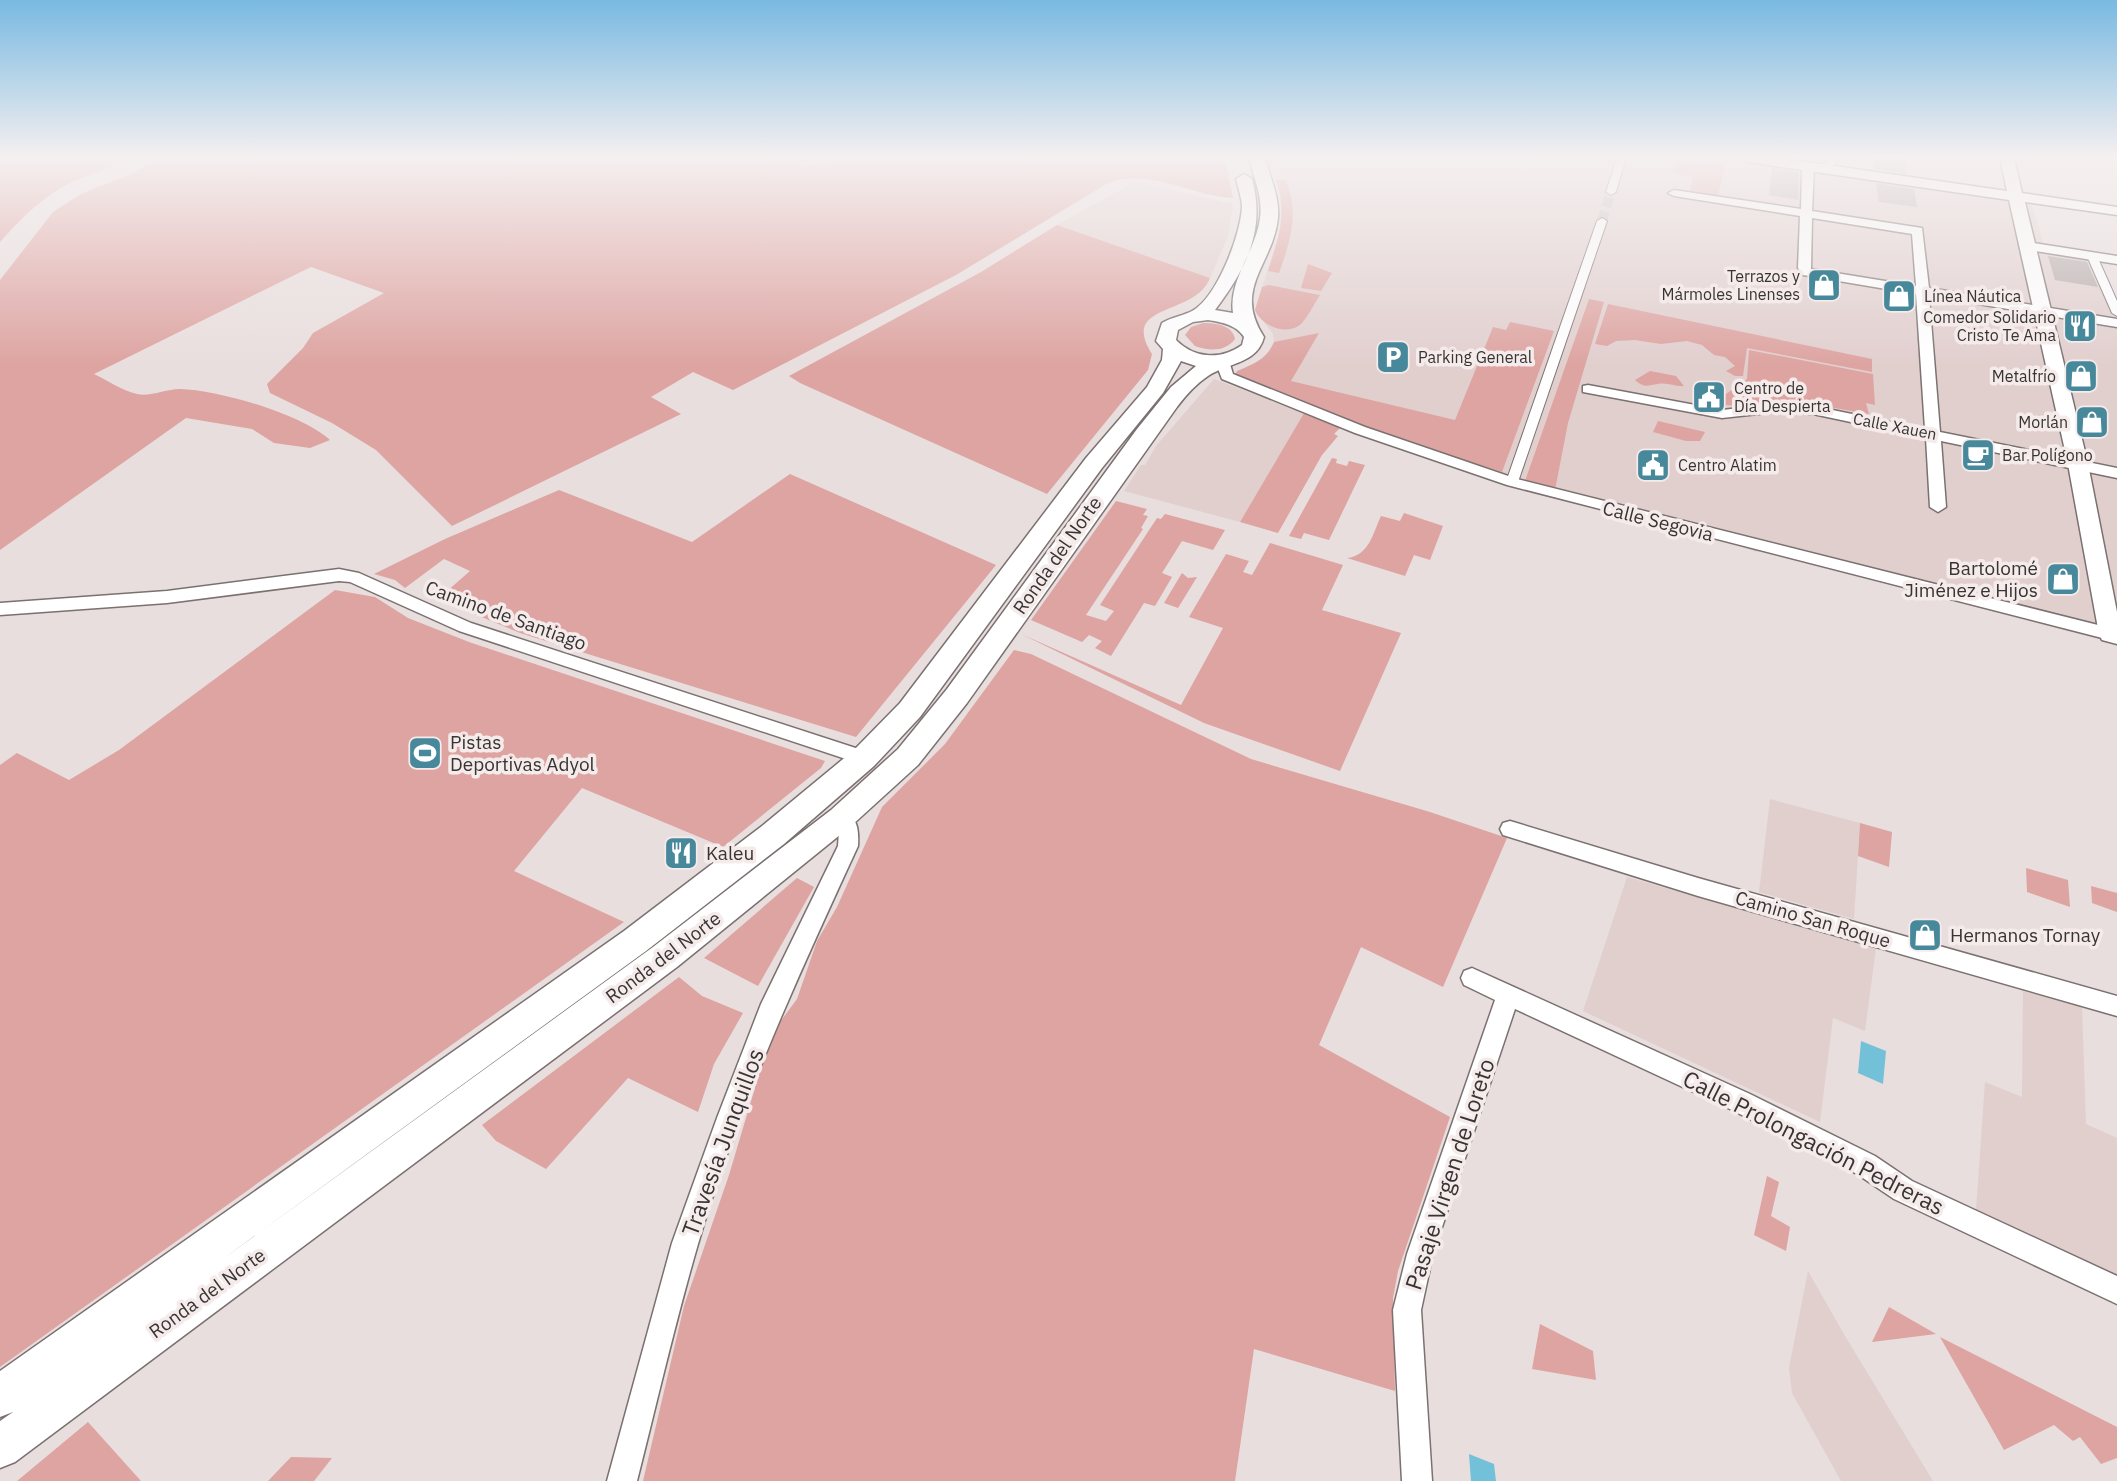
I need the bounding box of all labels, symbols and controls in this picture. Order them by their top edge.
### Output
place label: Terrazos y Mármoles Linenses [1662,266,1800,304]
shop icon: Terrazos y Mármoles Linenses [1805,266,1843,304]
shop icon: Línea Náutica [1880,277,1918,315]
place label: Línea Náutica [1924,286,2022,306]
place label: Comedor Solidario Cristo Te Ama [1923,307,2056,345]
restaurant icon: Comedor Solidario Cristo Te Ama [2061,307,2099,345]
parking icon: Parking General [1374,338,1412,376]
place label: Parking General [1418,347,1532,367]
shop icon: Metalfrío [2062,357,2100,395]
place label: Metalfrío [1992,366,2056,386]
public building icon: Centro de Día Despierta [1690,378,1728,416]
place label: Centro de Día Despierta [1734,378,1831,416]
shop icon: Morlán [2073,403,2111,441]
street label: Calle Xauen [1851,408,1939,444]
place label: Morlán [2018,412,2068,432]
cafe icon: Bar Polígono [1959,436,1997,474]
place label: Bar Polígono [2002,445,2093,465]
public building icon: Centro Alatim [1634,446,1672,484]
place label: Centro Alatim [1678,455,1777,475]
street label: Ronda del Norte [1008,492,1106,618]
street label: Calle Segovia [1600,496,1716,546]
place label: Bartolomé Jiménez e Hijos [1904,556,2038,602]
shop icon: Bartolomé Jiménez e Hijos [2044,560,2082,598]
street label: Camino de Santiago [422,575,590,655]
place label: Pistas Deportivas Adyol [450,730,595,776]
sports icon: Pistas Deportivas Adyol [406,734,444,772]
restaurant icon: Kaleu [662,834,700,872]
place label: Kaleu [706,841,754,865]
street label: Camino San Roque [1733,885,1893,953]
street label: Ronda del Norte [601,906,725,1008]
shop icon: Hermanos Tornay [1906,916,1944,954]
place label: Hermanos Tornay [1950,923,2101,947]
street label: Travesía Junquillos [674,1044,770,1240]
street label: Pasaje Virgen de Loreto [1397,1055,1501,1293]
street label: Calle Prolongación Pedreras [1678,1063,1950,1221]
street label: Ronda del Norte [144,1243,270,1343]

